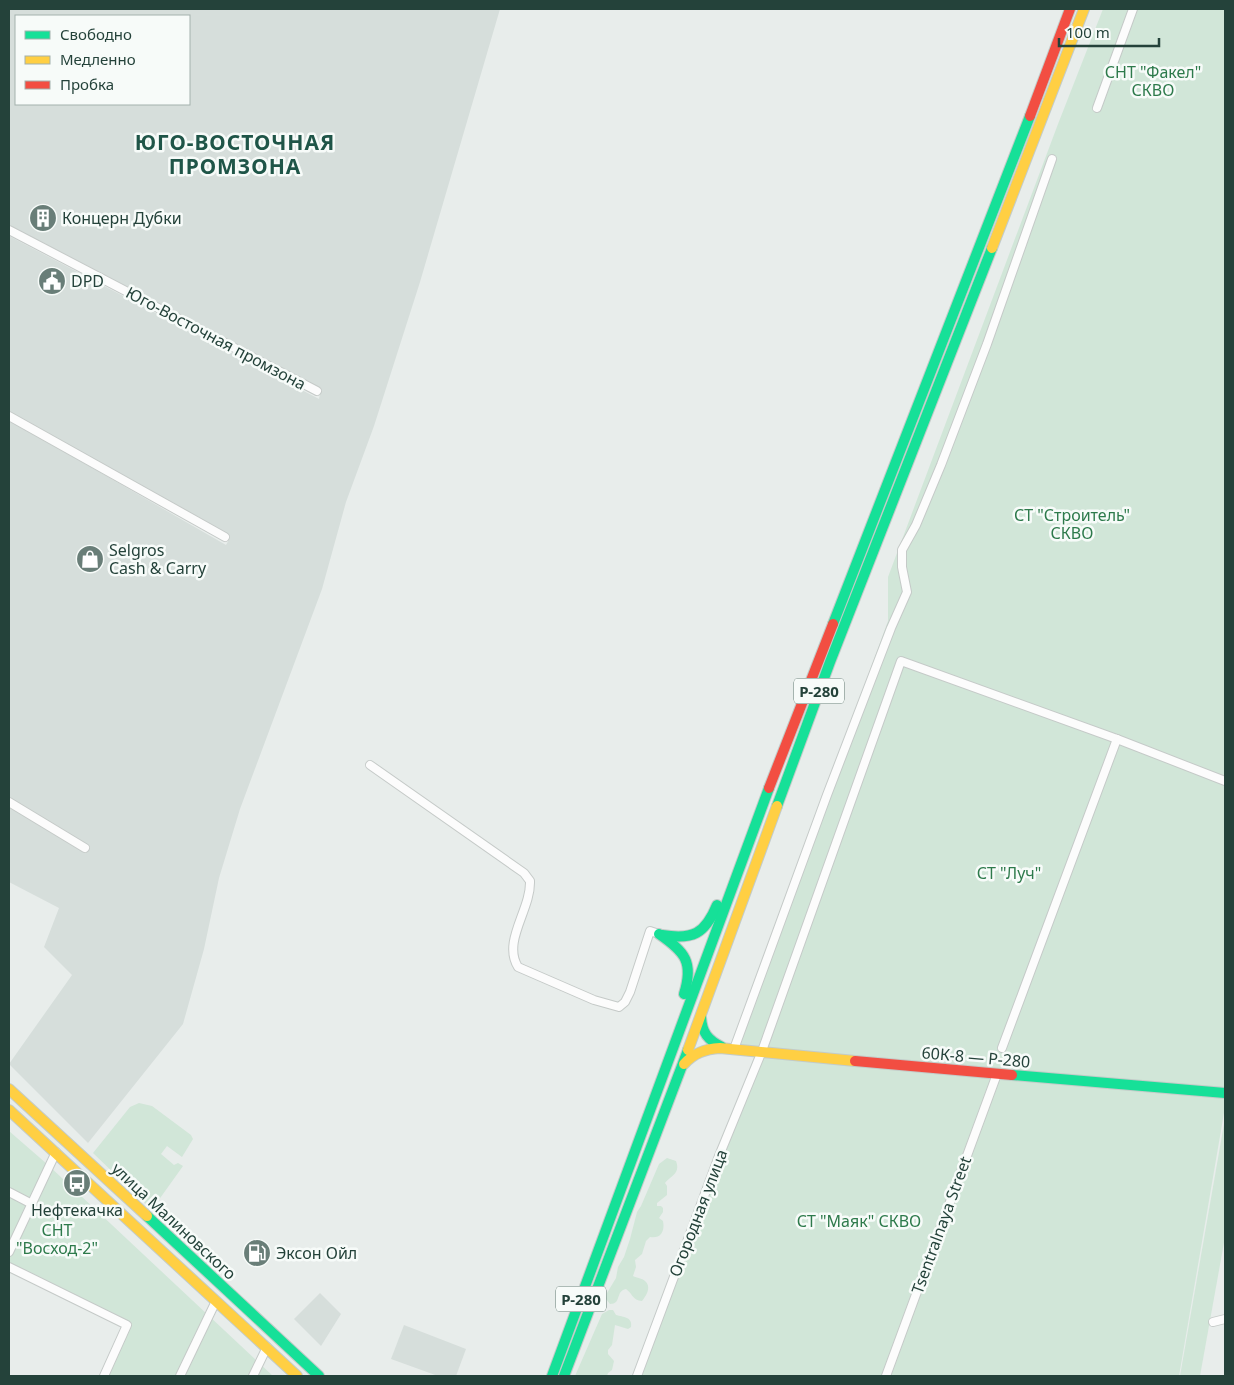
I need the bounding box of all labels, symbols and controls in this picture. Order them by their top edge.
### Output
legend [15,15,190,105]
scale bar [1059,15,1159,47]
text: 100 m [1066,22,1110,42]
text: Свободно [60,24,132,44]
text: Медленно [60,49,136,69]
park label: СНТ "Факел" СКВО [1105,61,1201,101]
text: Пробка [60,74,114,94]
district label: ЮГО-ВОСТОЧНАЯ ПРОМЗОНА [135,128,335,180]
building icon: Концерн Дубки [28,203,58,233]
place label: Концерн Дубки [62,207,182,229]
public building icon: DPD [37,266,67,296]
place label: DPD [71,270,104,292]
street label: Юго-Восточная промзона [122,281,310,395]
park label: СТ "Строитель" СКВО [1014,504,1130,544]
place label: Selgros Cash & Carry [109,539,207,579]
shop icon: Selgros Cash & Carry [75,544,105,574]
road number: Р-280 [794,678,844,704]
park label: СТ "Луч" [977,862,1041,884]
street label: 60К-8 — Р-280 [921,1041,1031,1073]
street label: Огородная улица [664,1146,732,1280]
street label: Tsentralnaya Street [906,1153,976,1297]
street label: улица Малиновского [107,1158,241,1284]
bus stop icon: Нефтекачка [62,1168,92,1198]
place label: Нефтекачка [31,1199,123,1221]
park label: СТ "Маяк" СКВО [797,1210,921,1232]
park label: СНТ "Восход-2" [16,1219,98,1259]
fuel station icon: Эксон Ойл [242,1238,272,1268]
place label: Эксон Ойл [276,1242,357,1264]
road number: Р-280 [556,1286,606,1312]

